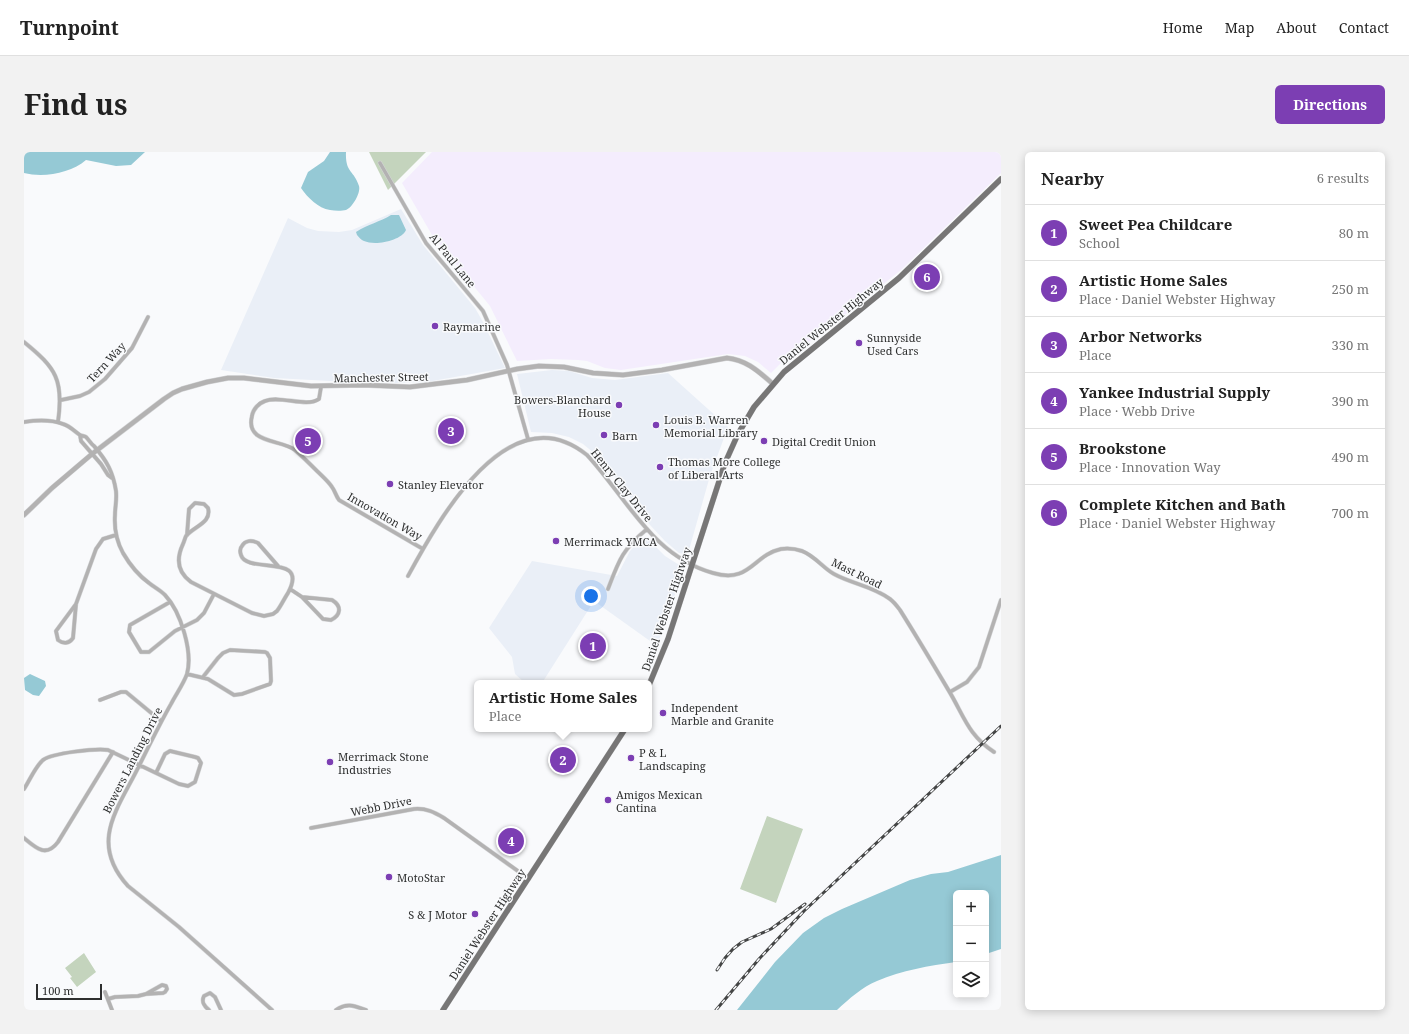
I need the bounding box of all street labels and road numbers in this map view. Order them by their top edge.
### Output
street label: Al Paul Lane [426,230,480,291]
street label: Daniel Webster Highway [776,274,887,368]
street label: Tern Way [83,338,129,385]
street label: Manchester Street [333,369,429,385]
street label: Henry Clay Drive [588,445,656,525]
street label: Innovation Way [345,489,426,544]
street label: Daniel Webster Highway [638,544,695,673]
street label: Mast Road [829,554,885,592]
street label: Bowers Landing Drive [99,704,165,816]
street label: Webb Drive [349,793,413,819]
street label: Daniel Webster Highway [445,865,529,983]

